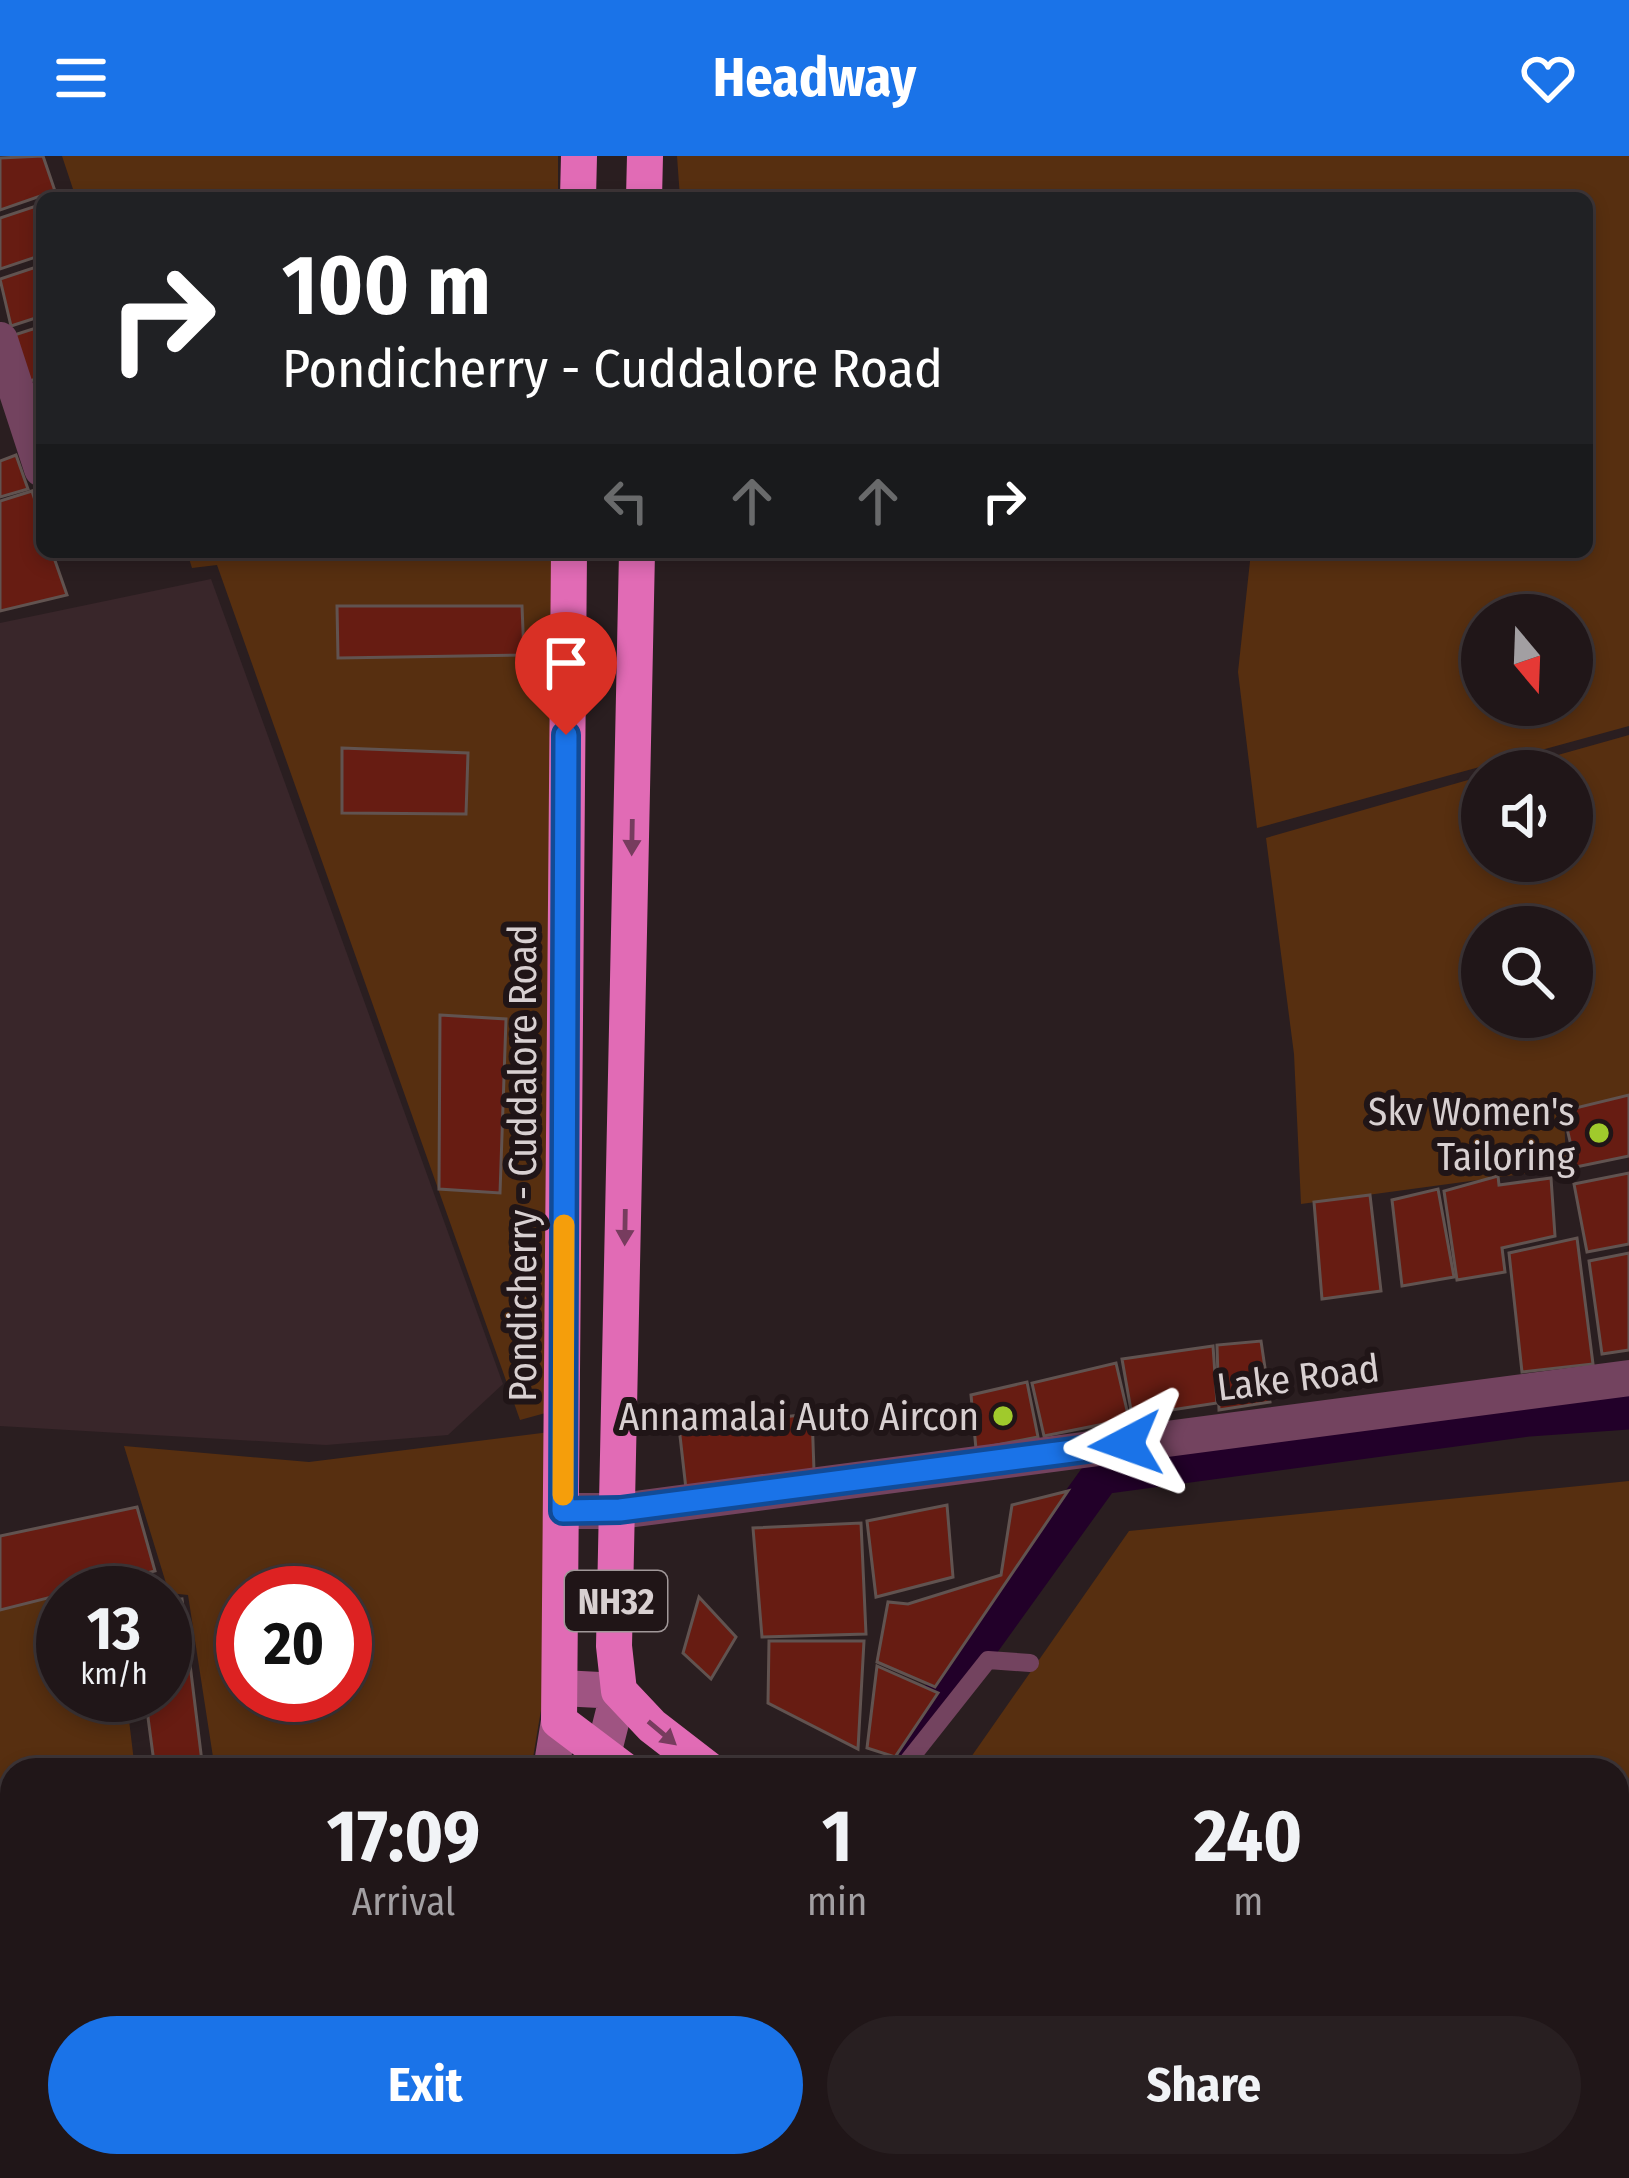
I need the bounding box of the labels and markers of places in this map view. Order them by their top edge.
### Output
pin [515,612,617,735]
place label: Skv Women's Tailoring [1368,1089,1576,1180]
marker: Skv Women's Tailoring [1586,1120,1612,1146]
place label: Annamalai Auto Aircon [619,1394,979,1440]
marker: Annamalai Auto Aircon [990,1403,1016,1429]

